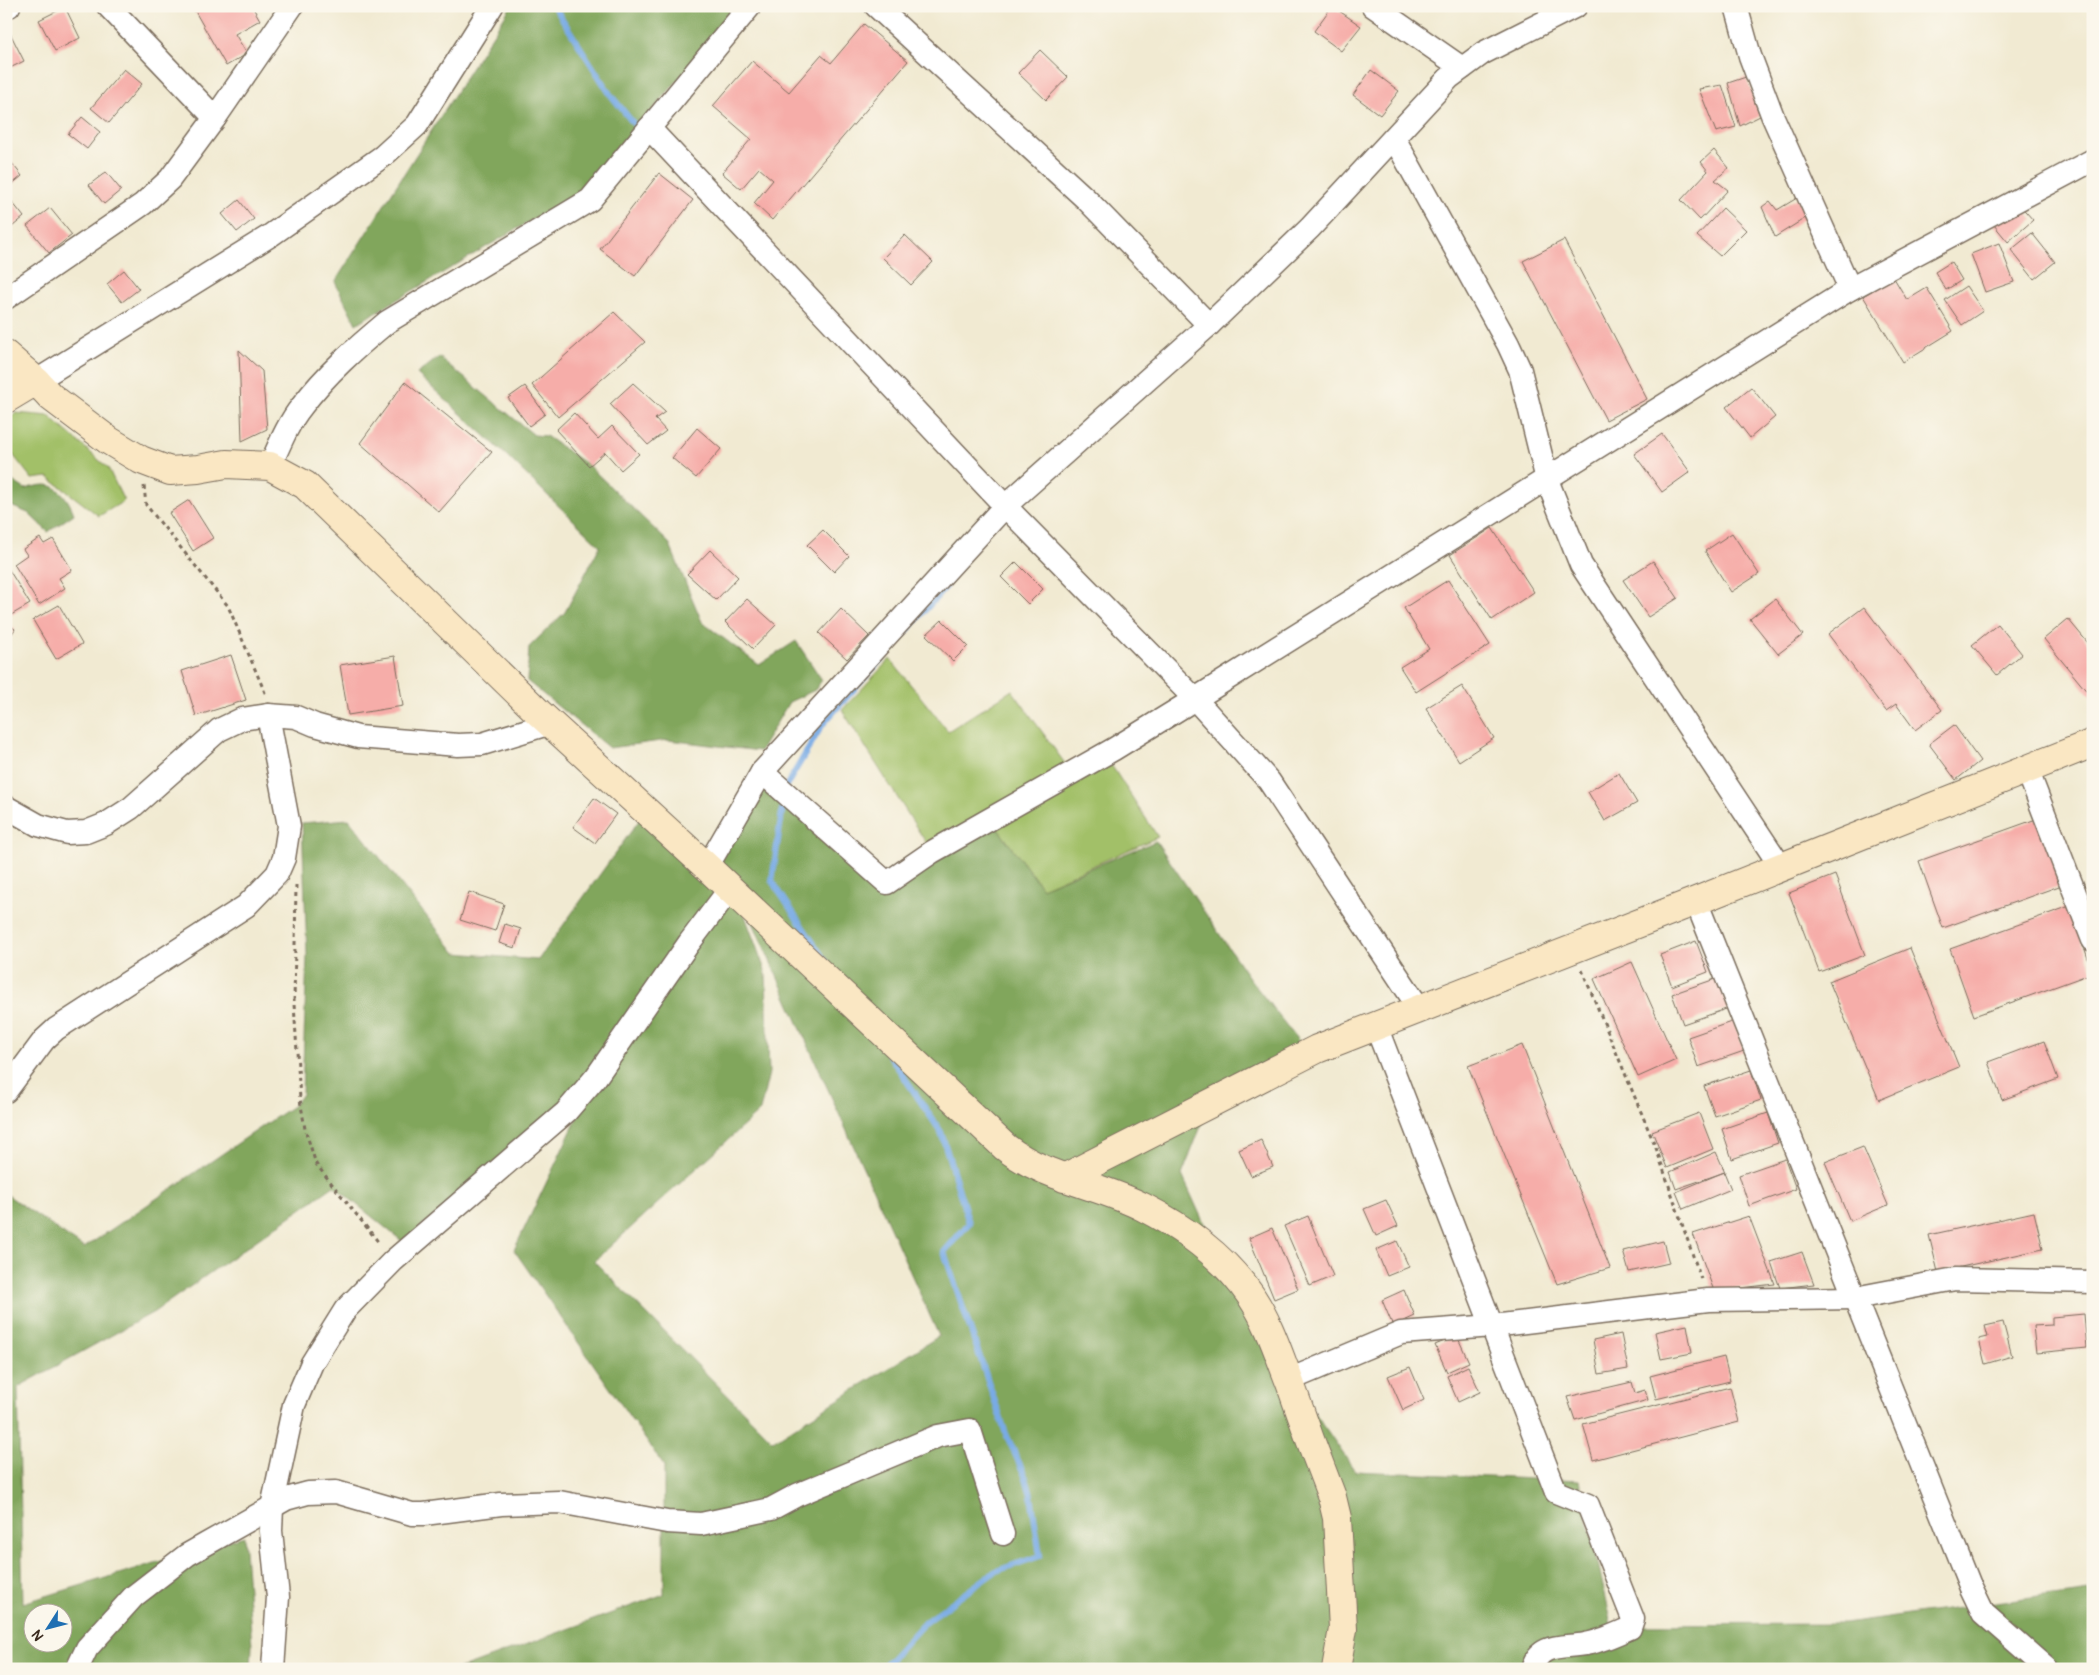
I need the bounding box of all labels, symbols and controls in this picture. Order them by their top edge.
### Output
north arrow [22,1602,72,1652]
text: N [28,1627,48,1644]

